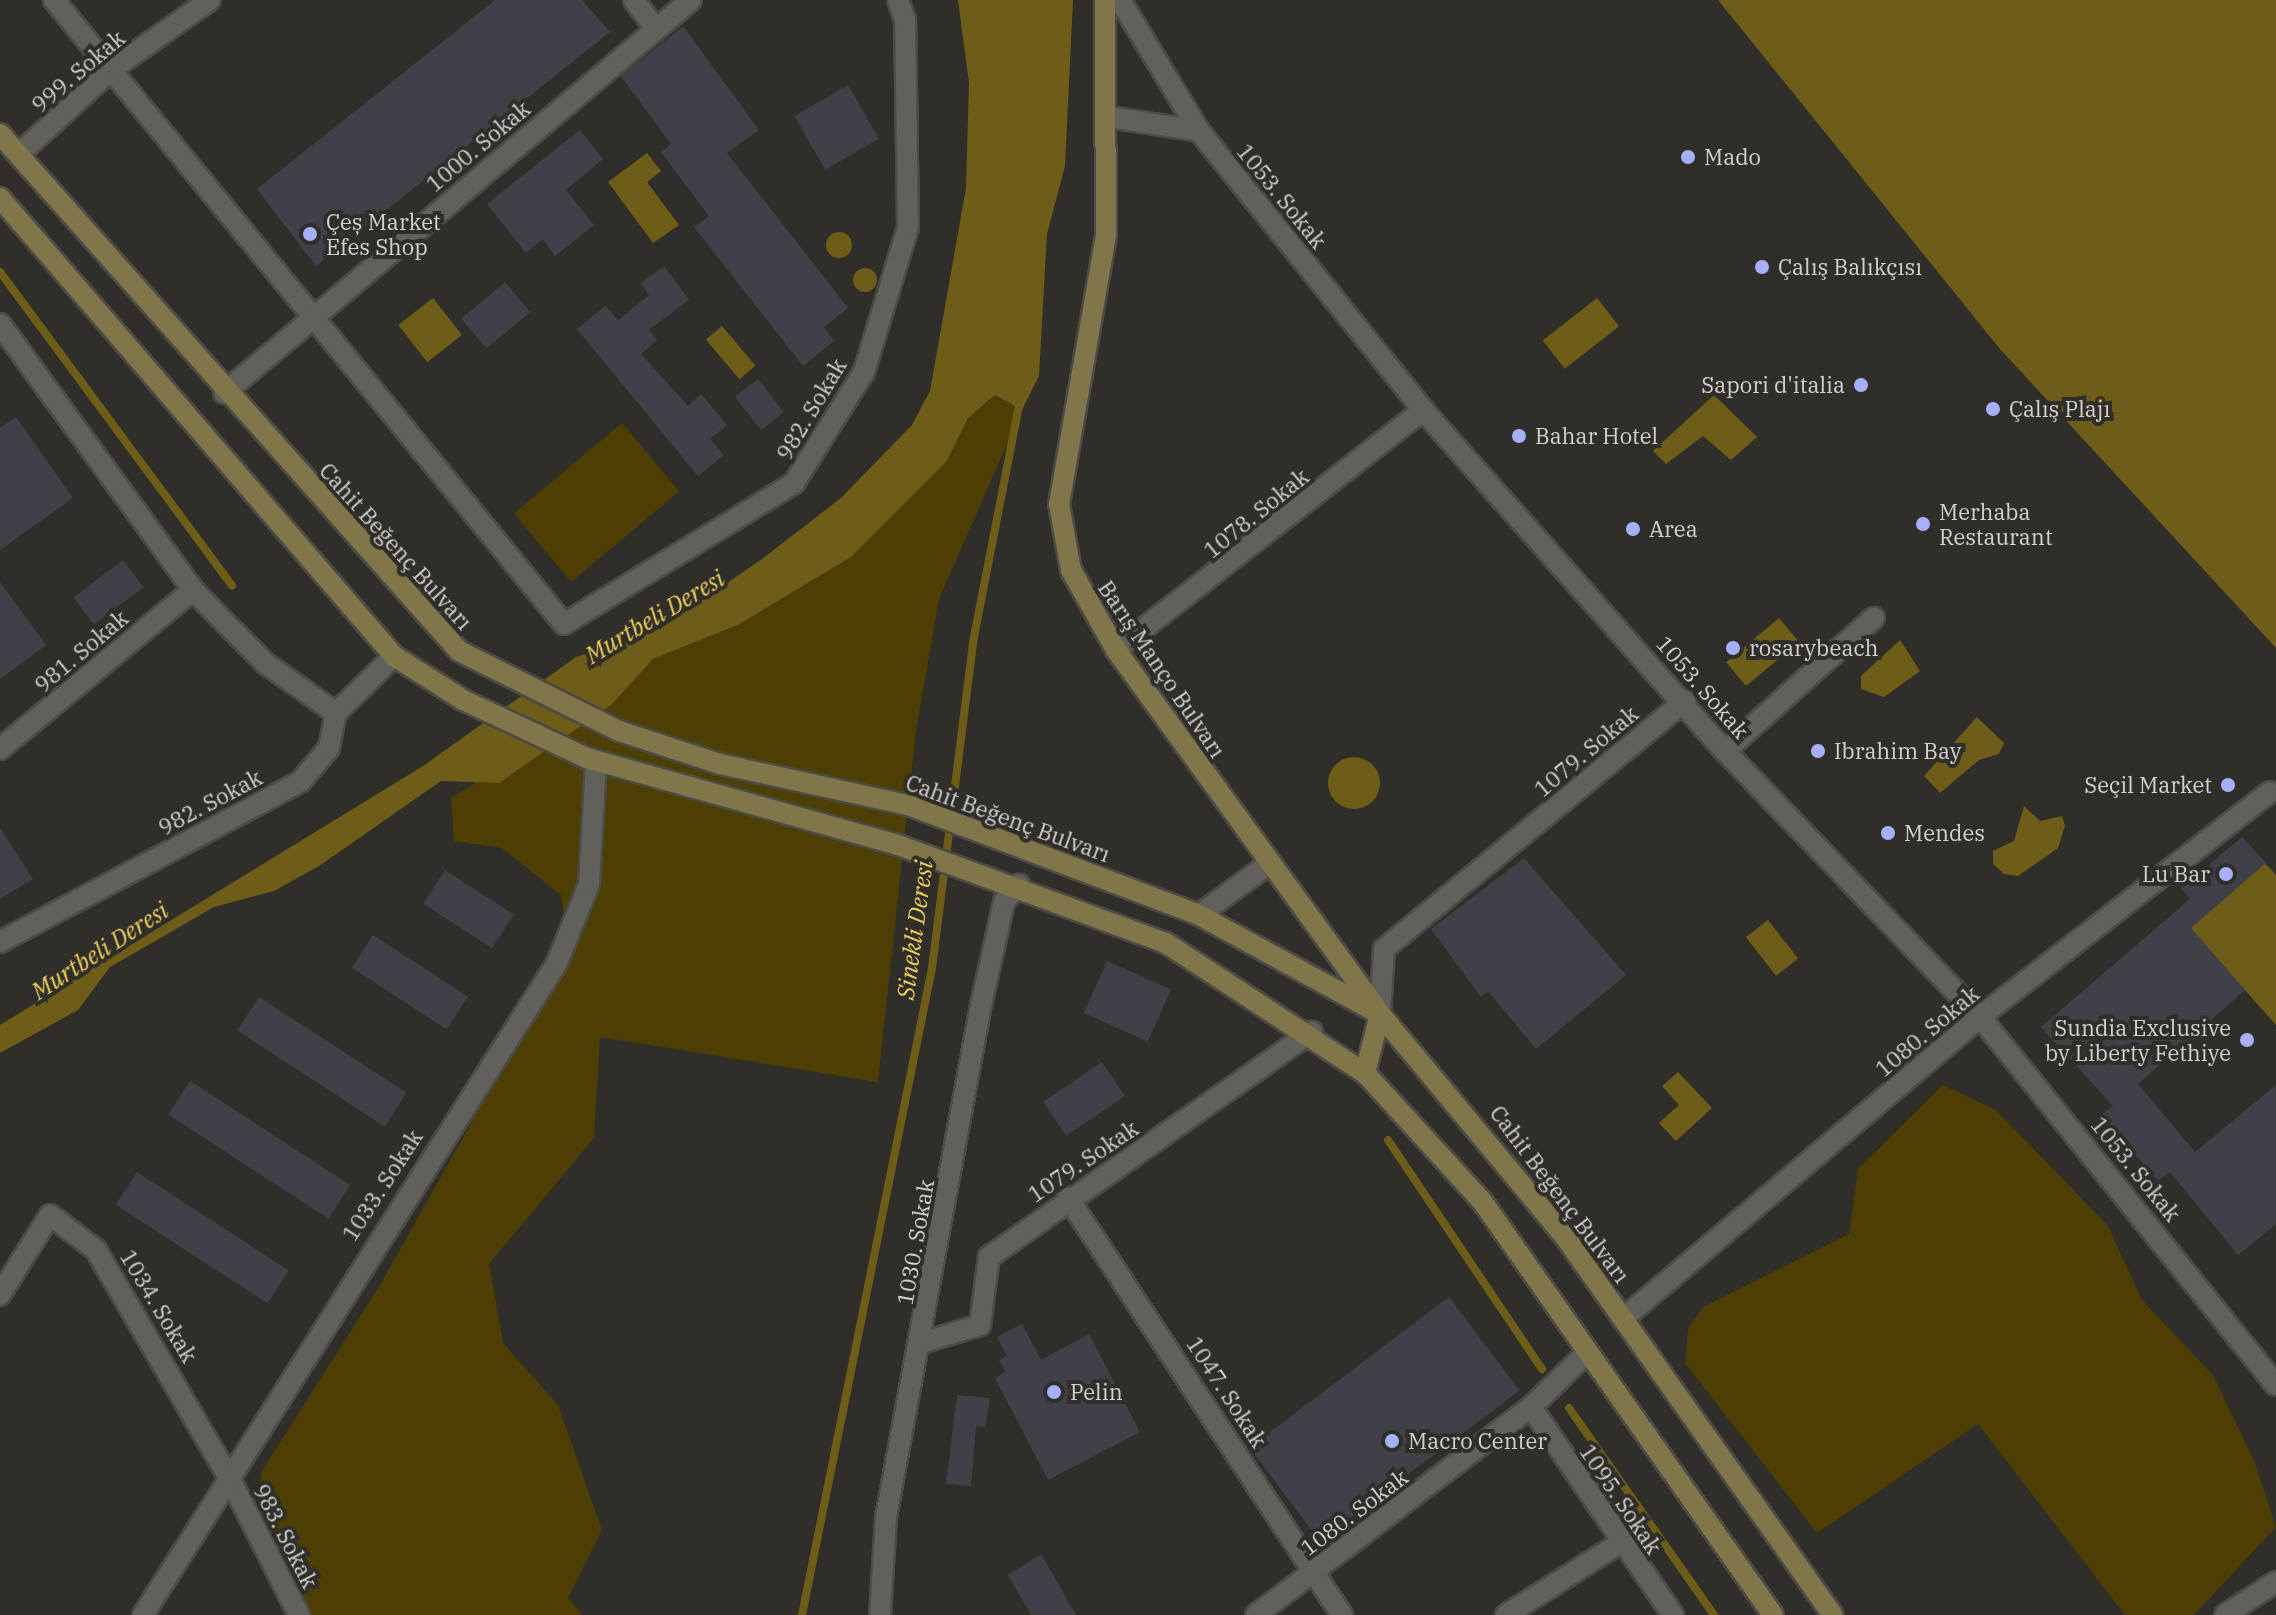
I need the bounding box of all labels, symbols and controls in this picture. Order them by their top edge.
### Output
street label: 999. Sokak [26,24,130,118]
street label: 1000. Sokak [421,95,535,197]
street label: 1053. Sokak [1232,138,1332,254]
place label: Mado [1704,144,1761,170]
marker: Mado [1679,148,1697,166]
place label: Çeș Market Efes Shop [326,208,441,260]
marker: Çeș Market Efes Shop [301,225,319,243]
place label: Çalış Balıkçısı [1778,254,1922,280]
marker: Çalış Balıkçısı [1753,258,1771,276]
street label: 982. Sokak [770,353,852,465]
place label: Sapori d'italia [1701,372,1845,398]
marker: Sapori d'italia [1852,376,1870,394]
place label: Çalış Plajı [2009,396,2110,422]
marker: Çalış Plajı [1984,400,2002,418]
place label: Bahar Hotel [1535,423,1658,449]
marker: Bahar Hotel [1510,427,1528,445]
street label: Cahit Beğenç Bulvarı [314,457,478,635]
street label: 1078. Sokak [1198,463,1314,563]
place label: Merhaba Restaurant [1939,498,2053,550]
marker: Merhaba Restaurant [1914,515,1932,533]
place label: Area [1649,516,1698,542]
marker: Area [1624,520,1642,538]
water label: Murtbeli Deresi [580,564,730,670]
street label: Barış Manço Bulvarı [1093,575,1231,763]
street label: 981. Sokak [29,604,133,698]
street label: 1053. Sokak [1651,630,1755,744]
place label: rosarybeach [1749,635,1879,661]
marker: rosarybeach [1724,639,1742,657]
street label: 1079. Sokak [1529,700,1643,802]
place label: Ibrahim Bay [1834,738,1962,764]
marker: Ibrahim Bay [1809,742,1827,760]
street label: 982. Sokak [154,764,266,840]
street label: Cahit Beğenç Bulvarı [902,769,1114,867]
place label: Seçil Market [2084,772,2212,798]
marker: Seçil Market [2219,776,2237,794]
place label: Mendes [1904,820,1985,846]
marker: Mendes [1879,824,1897,842]
water label: Sinekli Deresi [891,859,939,1001]
place label: Lu Bar [2142,861,2210,887]
marker: Lu Bar [2217,865,2235,883]
water label: Murtbeli Deresi [26,896,174,1006]
street label: 1080. Sokak [1870,980,1984,1082]
place label: Sundia Exclusive by Liberty Fethiye [2045,1014,2231,1066]
marker: Sundia Exclusive by Liberty Fethiye [2238,1031,2256,1049]
street label: Cahit Beğenç Bulvarı [1485,1100,1635,1288]
street label: 1053. Sokak [2086,1111,2186,1227]
street label: 1079. Sokak [1023,1115,1143,1207]
street label: 1033. Sokak [336,1125,428,1245]
street label: 1030. Sokak [891,1177,939,1307]
street label: 1034. Sokak [115,1245,203,1367]
street label: 1047. Sokak [1181,1332,1273,1452]
place label: Pelin [1070,1379,1123,1405]
marker: Pelin [1045,1383,1063,1401]
place label: Macro Center [1408,1428,1547,1454]
marker: Macro Center [1383,1432,1401,1450]
street label: 1095. Sokak [1575,1439,1667,1559]
street label: 1080. Sokak [1295,1463,1413,1561]
street label: 983. Sokak [248,1479,324,1593]

